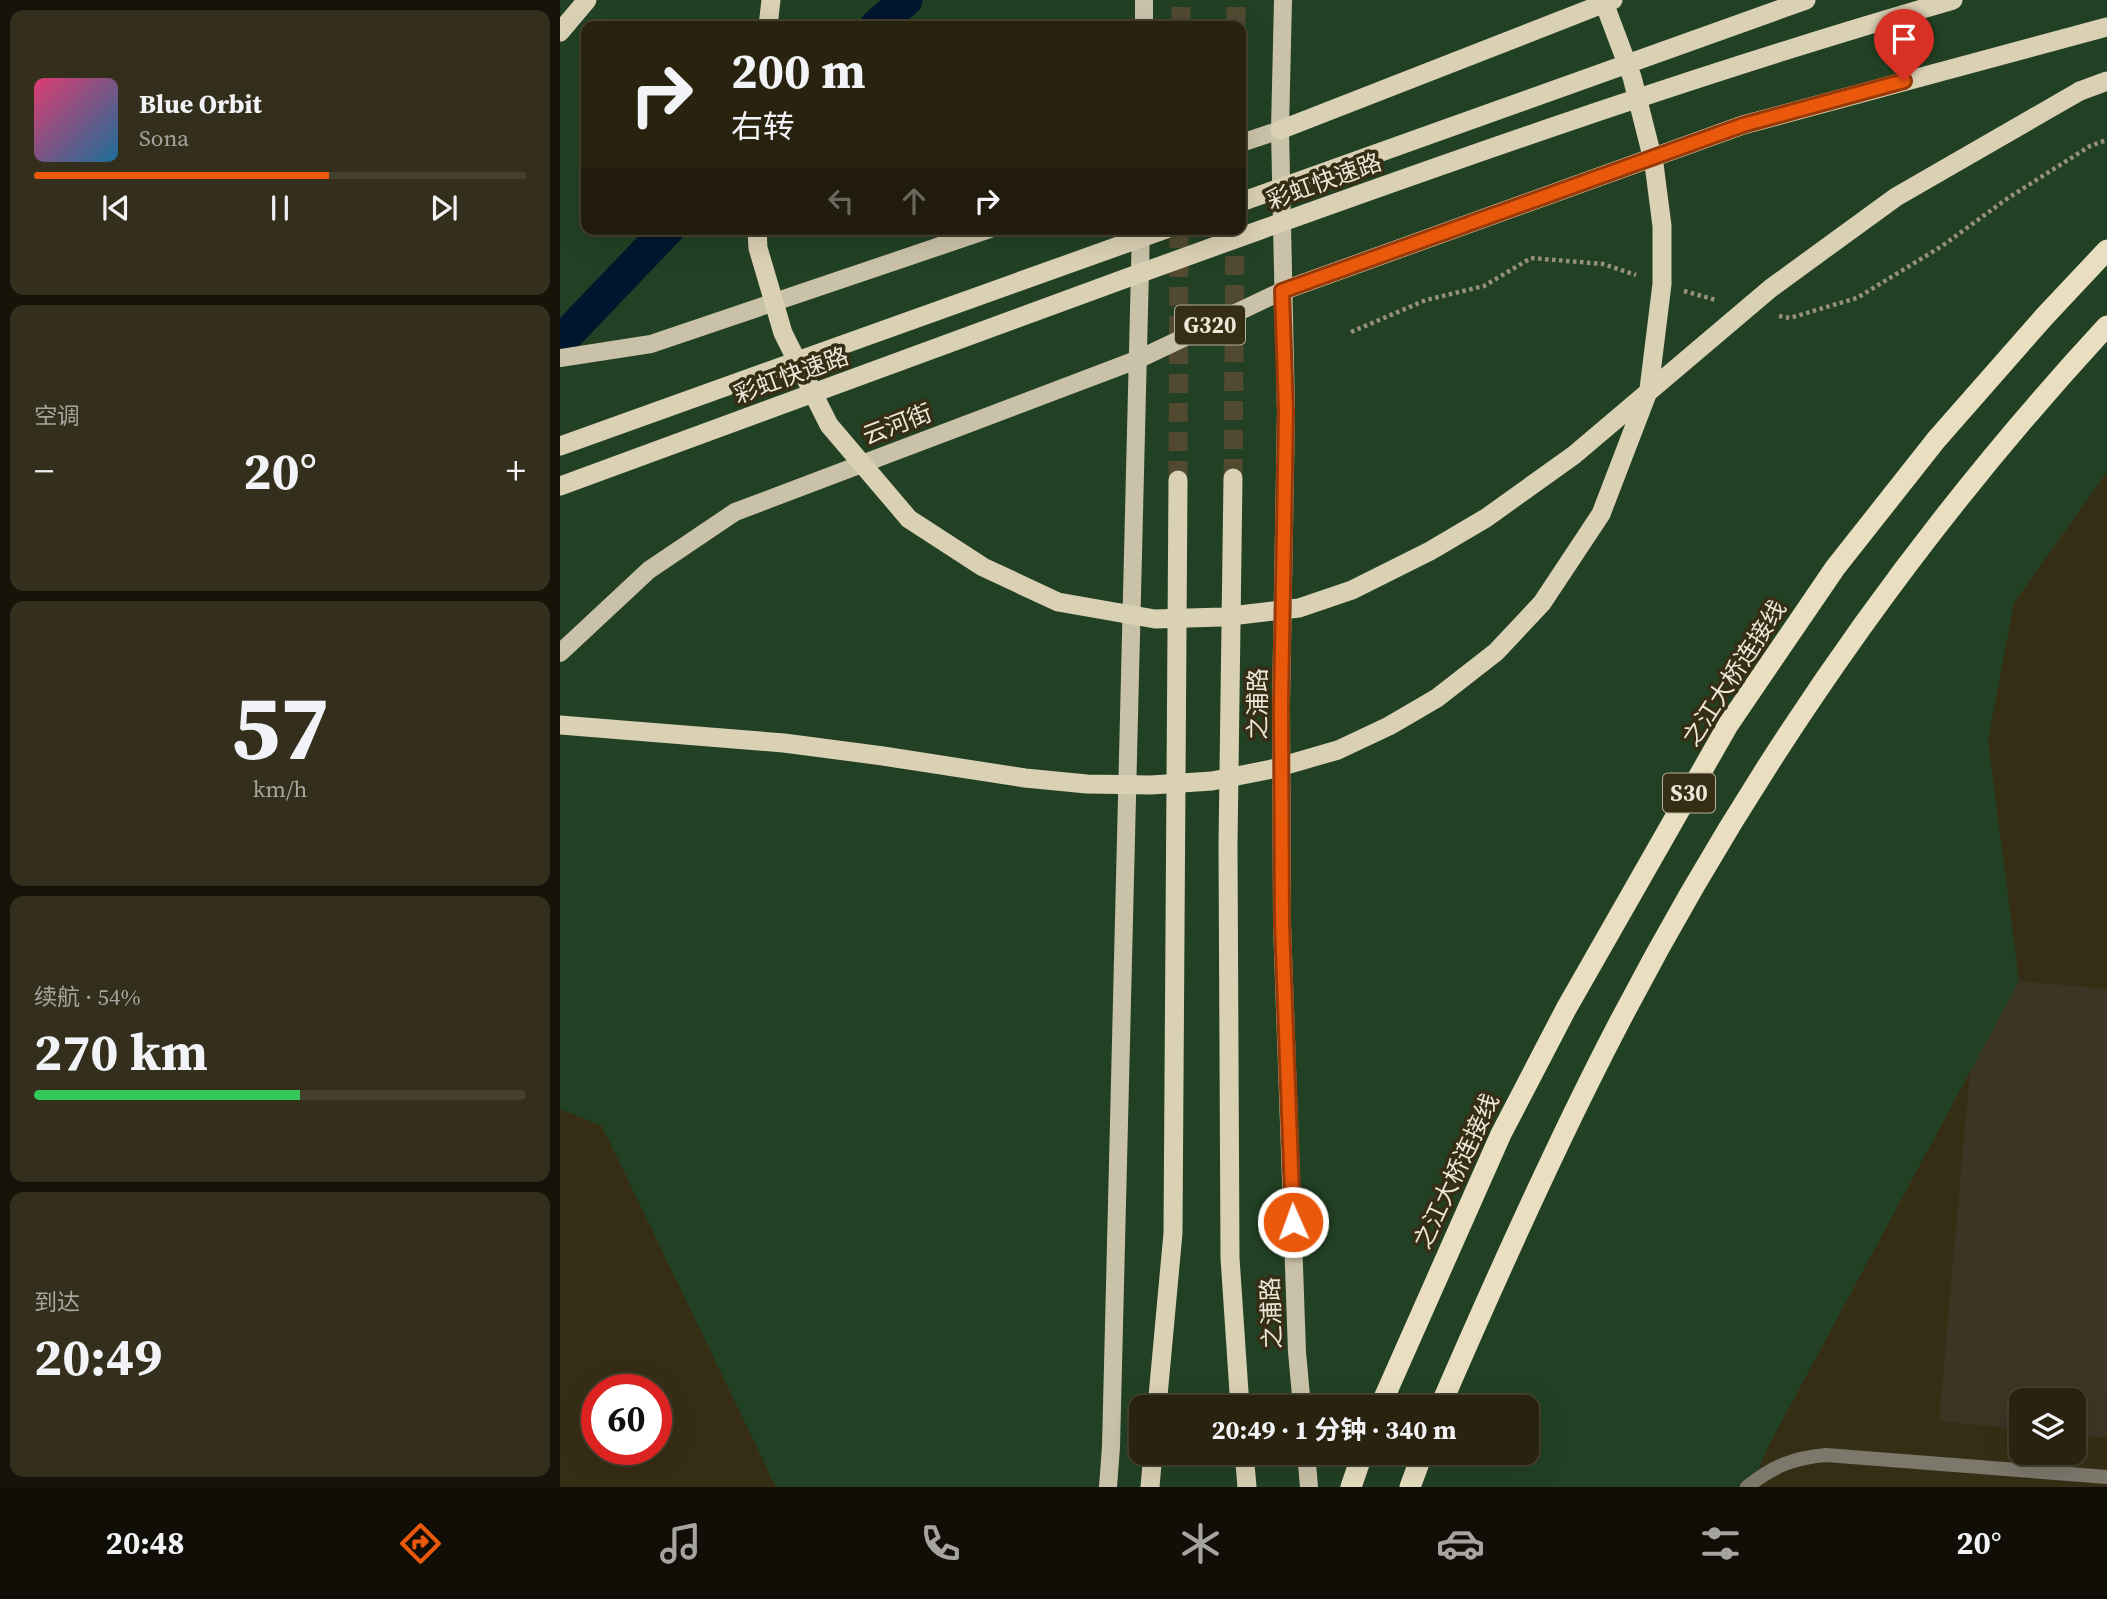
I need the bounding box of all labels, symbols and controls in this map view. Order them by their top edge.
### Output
pin [1874,9,1934,81]
icon: arrive [1885,20,1923,58]
text: 200 m [731,37,866,104]
icon: right [616,49,707,140]
text: Blue Orbit [139,86,262,122]
text: 右转 [731,105,795,149]
text: Sona [139,122,189,154]
street label: 彩虹快速路 [1262,145,1386,217]
icon: left [822,182,860,220]
icon: ahead [895,182,933,220]
icon: right [968,182,1006,220]
icon: previous [97,189,135,227]
icon: pause [261,189,299,227]
icon: next [425,189,463,227]
road number: G320 [1175,306,1245,344]
street label: 彩虹快速路 [729,339,853,411]
street label: 云河街 [857,396,937,452]
text: 空调 [34,400,80,432]
text: 20° [243,435,317,506]
text: − [34,445,54,497]
text: + [506,445,526,497]
street label: 之江大桥连接线 [1674,594,1794,752]
text: 57 [231,665,329,789]
street label: 之浦路 [1241,668,1274,740]
text: km/h [253,773,307,805]
road number: S30 [1663,774,1715,813]
text: 续航 · 54% [34,981,141,1013]
text: 270 km [34,1016,208,1087]
street label: 之江大桥连接线 [1406,1088,1506,1254]
position arrow [1256,1185,1330,1259]
street label: 之浦路 [1253,1276,1289,1350]
text: 到达 [34,1286,80,1318]
text: 20:49 [34,1321,162,1392]
speed limit sign: 60 [581,1374,672,1465]
map controls [2009,1388,2086,1465]
button: layers [2009,1388,2086,1465]
text: 20:49 · 1 分钟 · 340 m [1211,1412,1457,1448]
icon: directions [396,1519,445,1568]
icon: music [656,1519,705,1568]
icon: phone [916,1519,965,1568]
icon: climate [1176,1519,1225,1568]
icon: car [1436,1519,1485,1568]
icon: filters [1696,1519,1745,1568]
text: 20:48 [106,1521,185,1565]
text: 20° [1956,1521,2001,1565]

